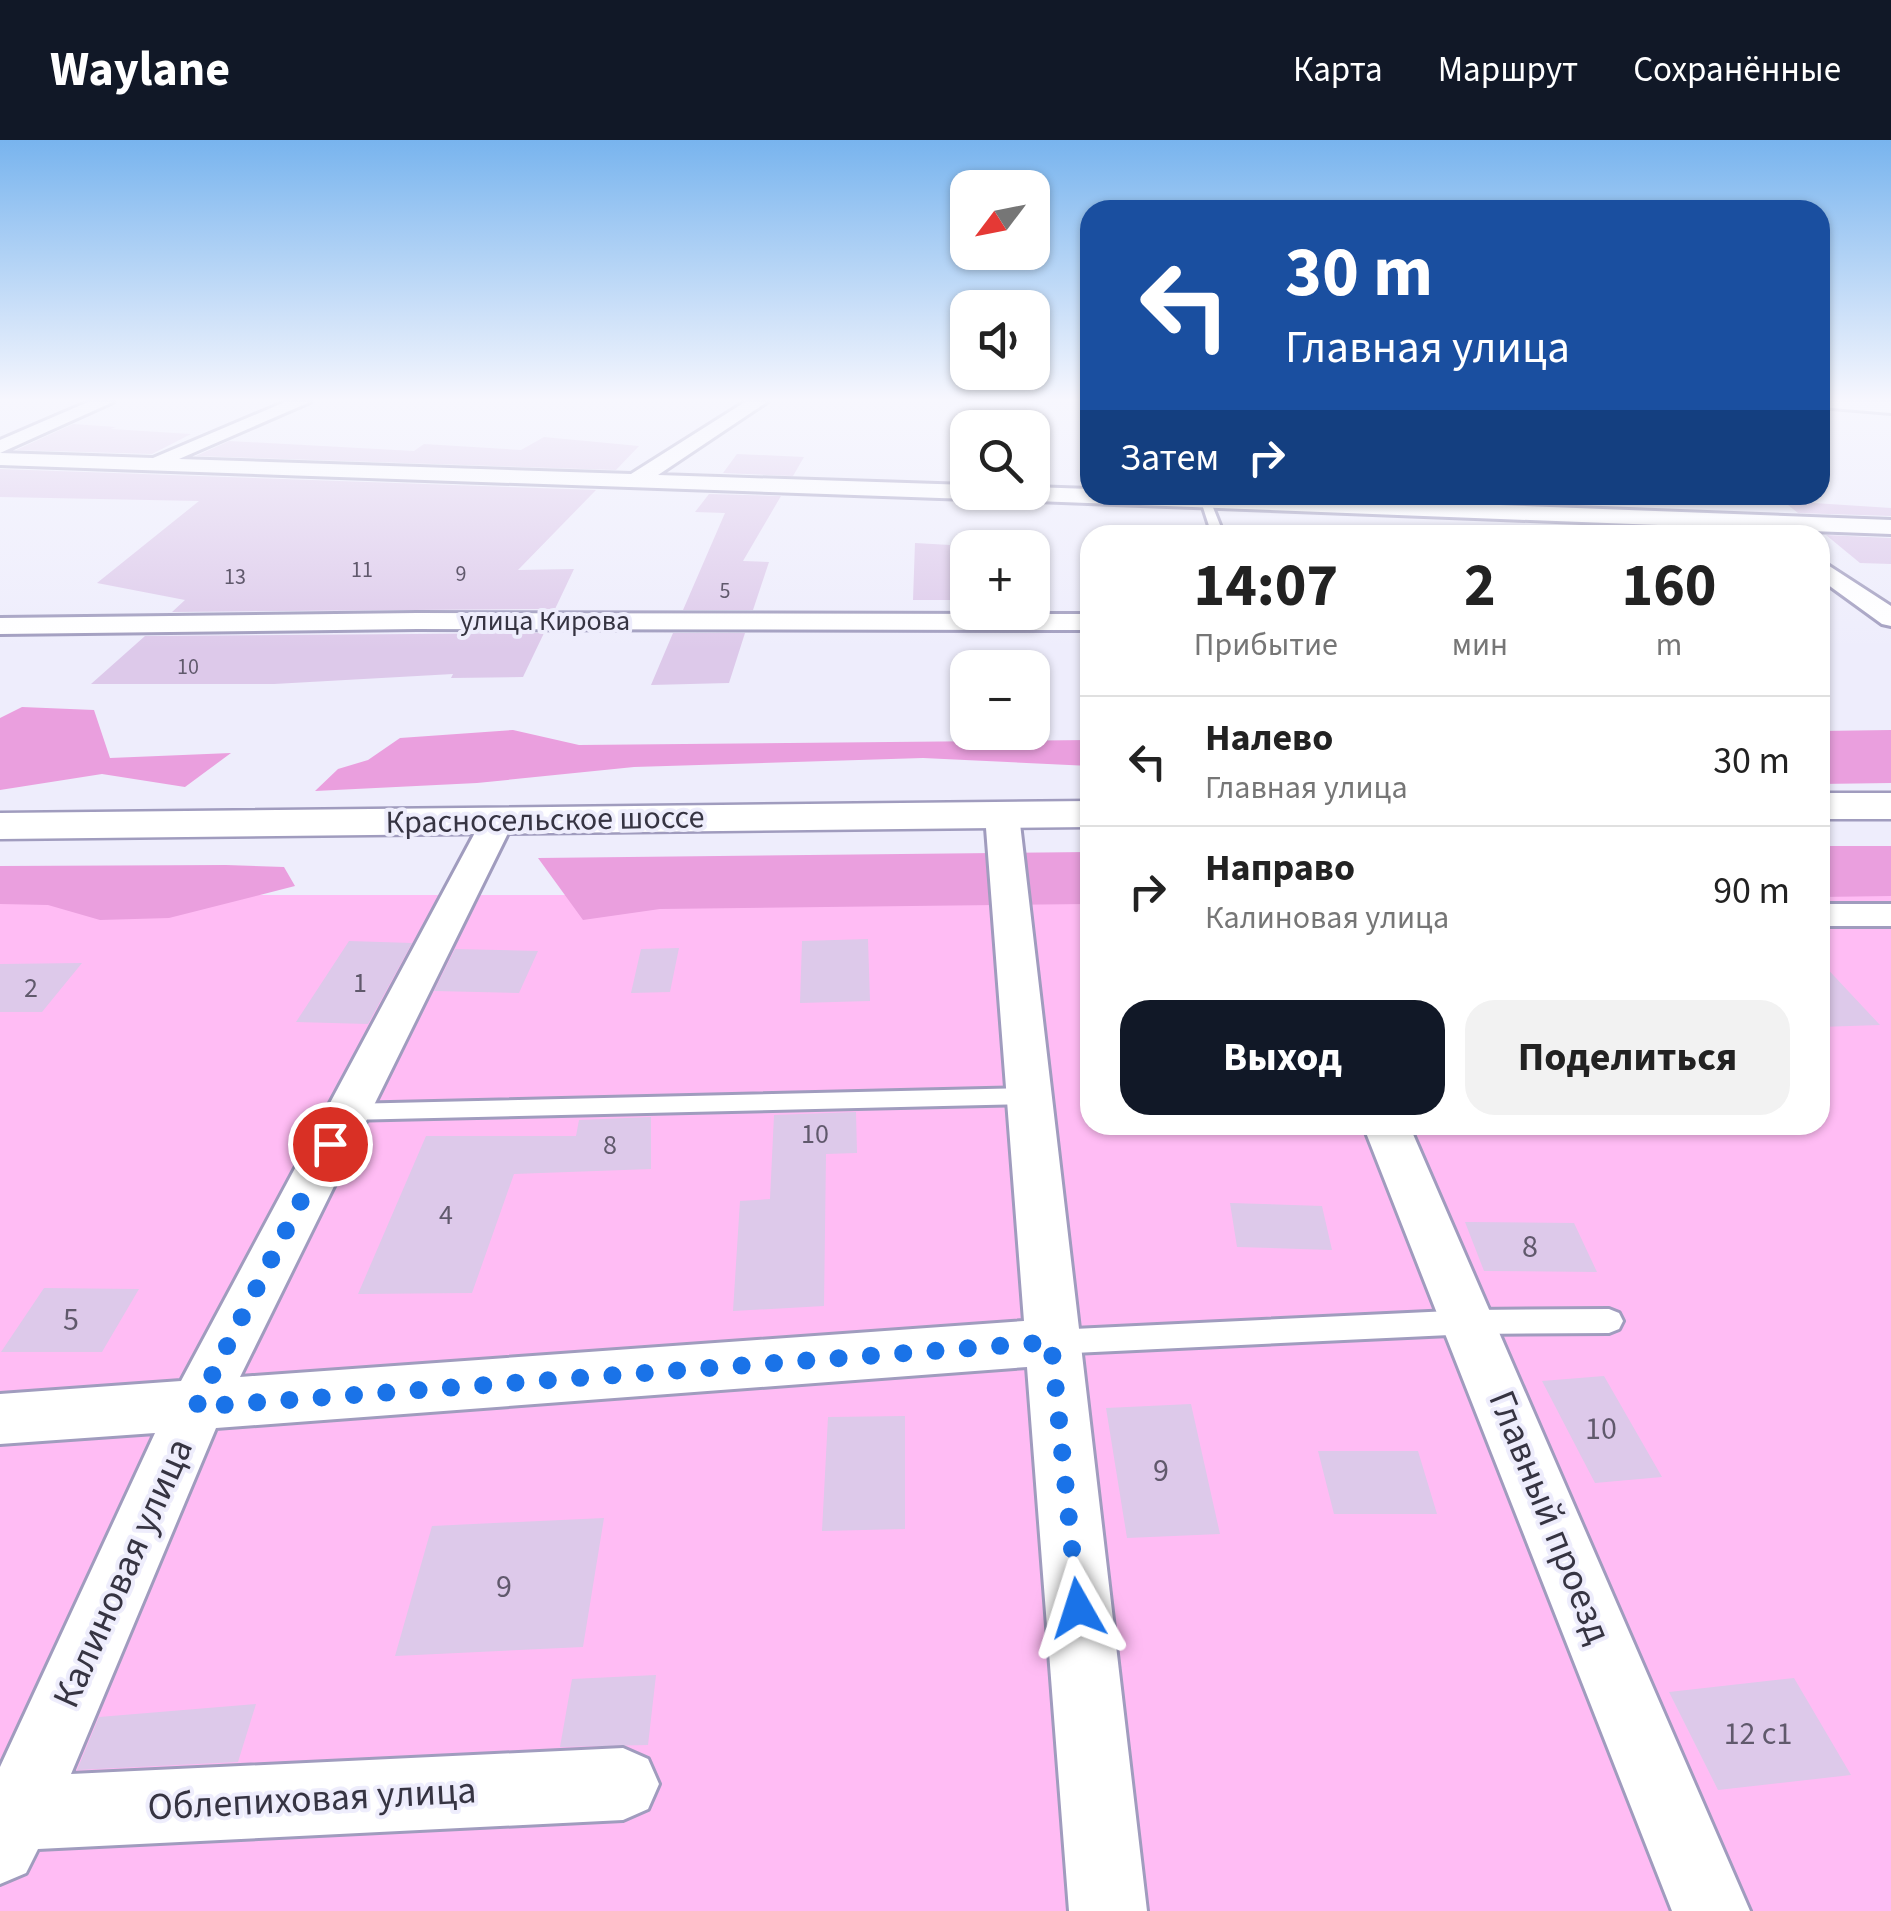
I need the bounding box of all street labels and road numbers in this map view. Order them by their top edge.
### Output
street label: улица Кирова [460,601,630,641]
street label: Красносельское шоссе [385,794,705,846]
street label: Главный проезд [1475,1382,1625,1652]
street label: Калиновая улица [39,1430,207,1716]
street label: Облепиховая улица [146,1763,478,1835]

